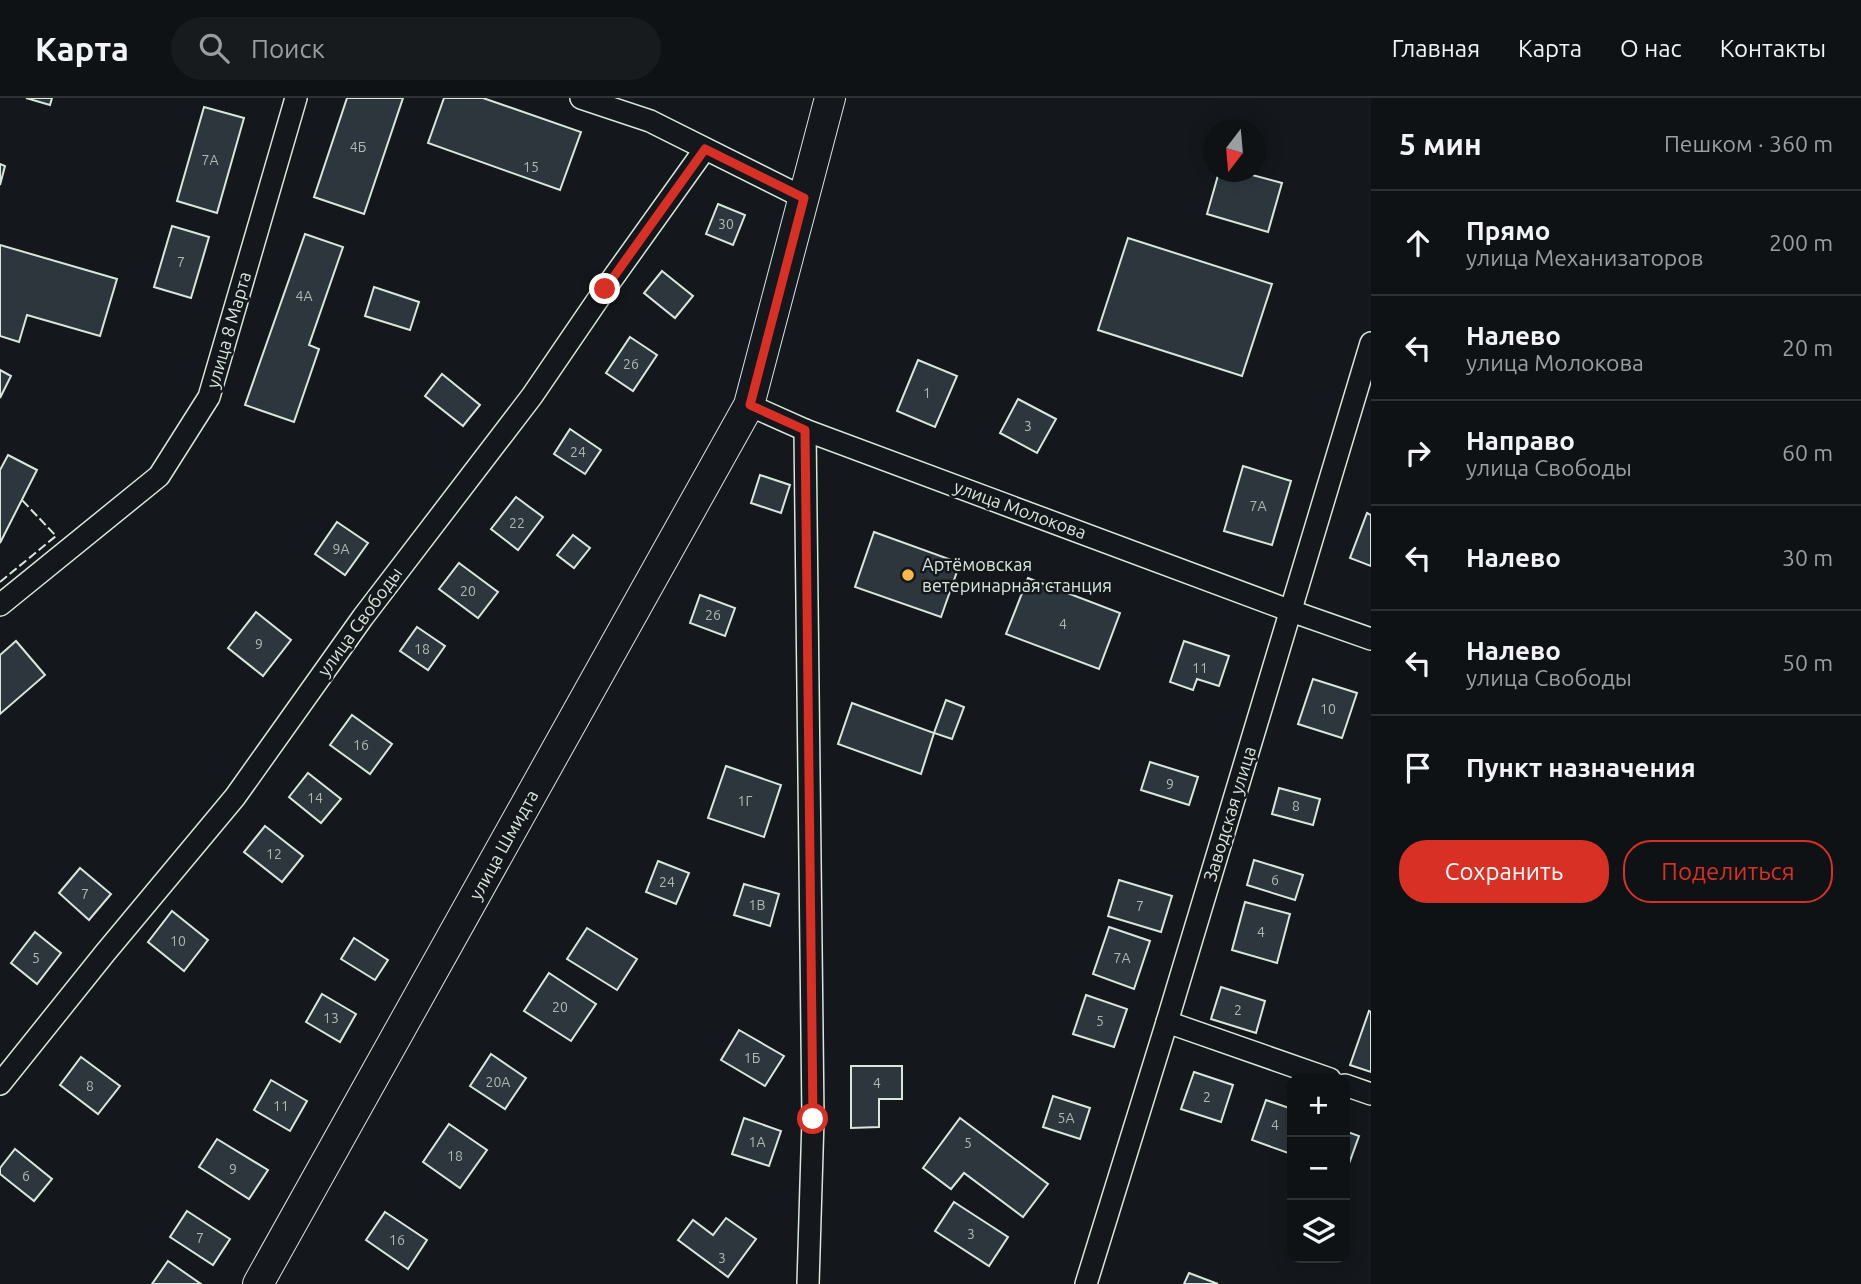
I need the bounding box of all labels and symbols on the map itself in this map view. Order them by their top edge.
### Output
north arrow [1203,119,1266,182]
house number: 4Б [350,139,366,155]
house number: 7А [202,152,219,168]
house number: 15 [523,159,539,175]
house number: 30 [718,216,734,232]
house number: 7 [177,254,185,270]
street label: улица 8 Марта [202,269,254,390]
route end [589,273,620,304]
house number: 4А [296,288,313,304]
house number: 26 [623,356,639,372]
house number: 1 [923,385,931,401]
house number: 3 [1024,418,1032,434]
house number: 24 [570,444,586,460]
street label: улица Молокова [951,476,1089,542]
house number: 7А [1250,498,1267,514]
house number: 22 [509,515,525,531]
house number: 9А [333,541,350,557]
place label: Артёмовская ветеринарная станция [922,554,1112,595]
street label: улица Свободы [313,563,405,680]
marker: Артёмовская ветеринарная станция [900,567,916,583]
house number: 20 [460,583,476,599]
house number: 26 [705,607,721,623]
house number: 4 [1059,616,1067,632]
house number: 9 [255,636,263,652]
house number: 18 [414,641,430,657]
house number: 11 [1192,660,1208,676]
house number: 10 [1320,701,1336,717]
house number: 16 [353,737,369,753]
street label: Заводская улица [1199,744,1259,884]
house number: 9 [1166,776,1174,792]
street label: улица Шмидта [465,786,542,903]
house number: 14 [307,790,323,806]
house number: 1Г [738,793,752,809]
house number: 8 [1292,798,1300,814]
house number: 12 [266,846,282,862]
house number: 6 [1271,872,1279,888]
house number: 24 [659,874,675,890]
house number: 7 [81,886,89,902]
house number: 1В [749,897,765,913]
house number: 7 [1136,898,1144,914]
house number: 4 [1257,924,1265,940]
house number: 10 [170,933,186,949]
house number: 5 [32,950,40,966]
house number: 7А [1114,950,1131,966]
house number: 20 [552,999,568,1015]
house number: 2 [1234,1002,1242,1018]
house number: 13 [323,1010,339,1026]
house number: 5 [1096,1013,1104,1029]
house number: 1Б [744,1050,760,1066]
house number: 20А [486,1074,510,1090]
house number: 4 [873,1075,881,1091]
house number: 8 [86,1078,94,1094]
house number: 2 [1203,1089,1211,1105]
house number: 11 [273,1098,289,1114]
route start [797,1103,828,1134]
house number: 5А [1058,1110,1075,1126]
house number: 4 [1271,1117,1279,1133]
house number: 1А [749,1134,766,1150]
house number: 5 [964,1135,972,1151]
house number: 18 [447,1148,463,1164]
house number: 9 [229,1161,237,1177]
house number: 6 [22,1168,30,1184]
house number: 3 [967,1226,975,1242]
house number: 7 [196,1230,204,1246]
house number: 16 [389,1232,405,1248]
house number: 3 [718,1250,726,1266]

